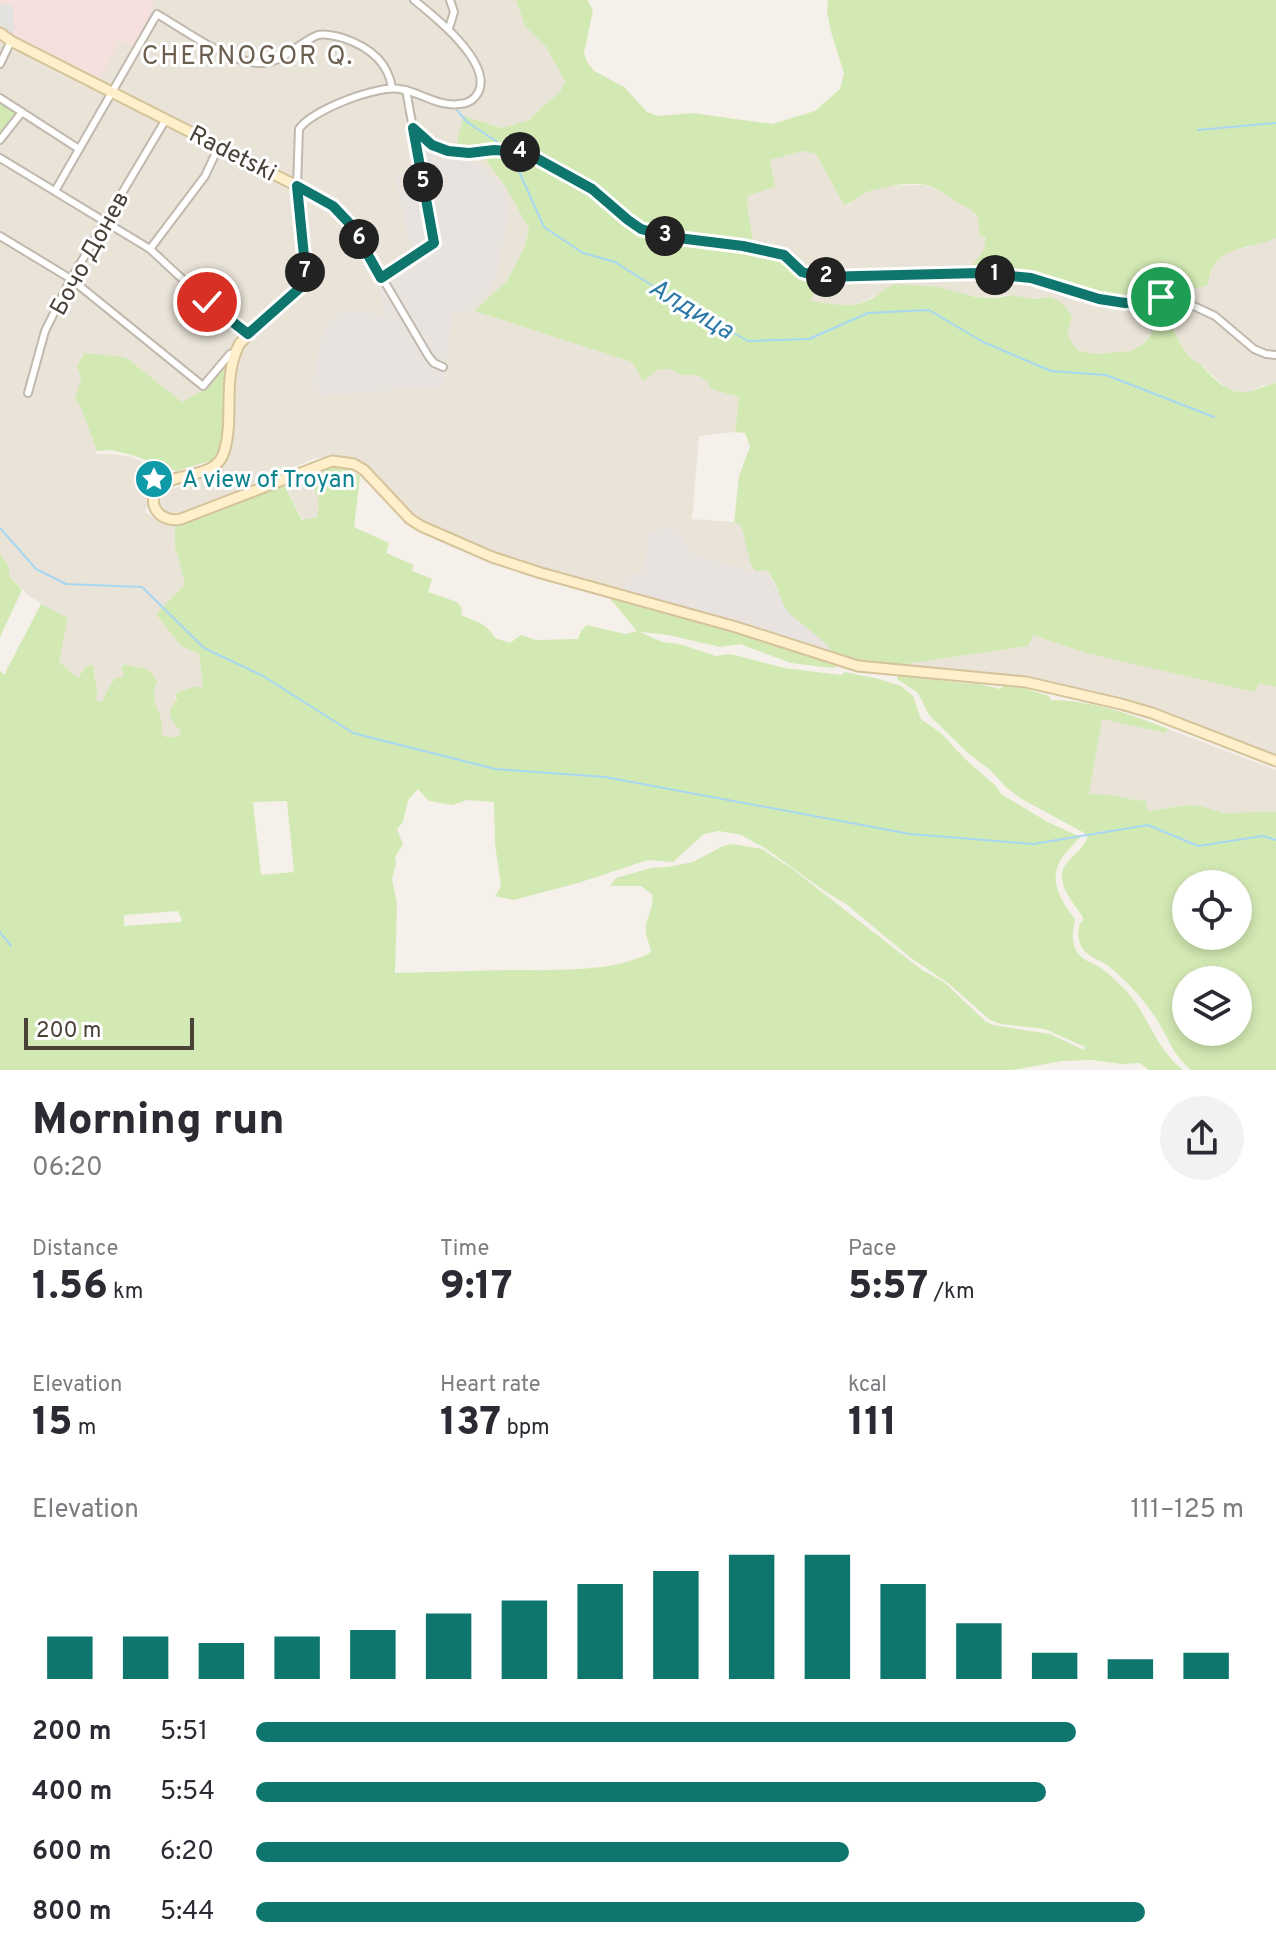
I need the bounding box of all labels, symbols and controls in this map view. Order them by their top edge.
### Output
district label: CHERNOGOR Q. [142,41,354,74]
street label: Radetski [183,120,281,189]
pin: 4 [500,132,540,172]
text: 4 [513,138,527,165]
pin: 5 [403,162,443,202]
text: 5 [416,168,430,195]
street label: Бочо Донев [44,187,137,321]
pin: 3 [645,216,685,256]
pin: 6 [339,219,379,259]
text: 3 [658,222,672,249]
text: 6 [352,225,366,252]
pin: 7 [285,252,325,292]
pin: 1 [975,255,1015,295]
pin: 2 [806,257,846,297]
text: 7 [299,258,311,285]
text: 1 [991,261,999,288]
text: 2 [819,263,833,290]
pin [1127,263,1195,331]
pin [173,268,241,336]
water label: Алдица [642,272,739,348]
icon: arrive [1139,275,1183,319]
icon: check [185,280,229,324]
place icon: A view of Troyan [133,458,175,500]
place label: A view of Troyan [182,466,355,496]
map controls [1172,870,1252,1046]
button: locate [1172,870,1252,950]
button: layers [1172,966,1252,1046]
scale bar [24,1014,194,1050]
text: 200 m [36,1018,101,1045]
text: Morning run [32,1094,285,1150]
button: share [1160,1096,1244,1180]
text: 06:20 [32,1152,103,1185]
text: Distance [32,1236,118,1263]
text: Time [440,1236,489,1263]
text: Pace [848,1236,896,1263]
text: 1.56 [32,1263,108,1313]
text: 9:17 [440,1263,513,1313]
text: 5:57 [848,1263,928,1313]
text: km [108,1279,143,1306]
text: /km [928,1279,975,1306]
text: Elevation [32,1372,122,1399]
text: Heart rate [440,1372,541,1399]
text: kcal [848,1372,887,1399]
text: 15 [32,1399,73,1449]
text: 137 [440,1399,501,1449]
text: 111 [848,1399,897,1449]
text: m [73,1415,96,1442]
text: bpm [501,1415,550,1442]
text: Elevation [32,1494,139,1527]
text: 111–125 m [1131,1494,1244,1527]
text: 200 m [32,1716,111,1749]
text: 5:51 [160,1716,208,1749]
text: 400 m [32,1776,112,1809]
text: 5:54 [160,1776,215,1809]
text: 600 m [32,1836,112,1869]
text: 6:20 [160,1836,214,1869]
text: 800 m [32,1896,112,1929]
text: 5:44 [160,1896,214,1929]

